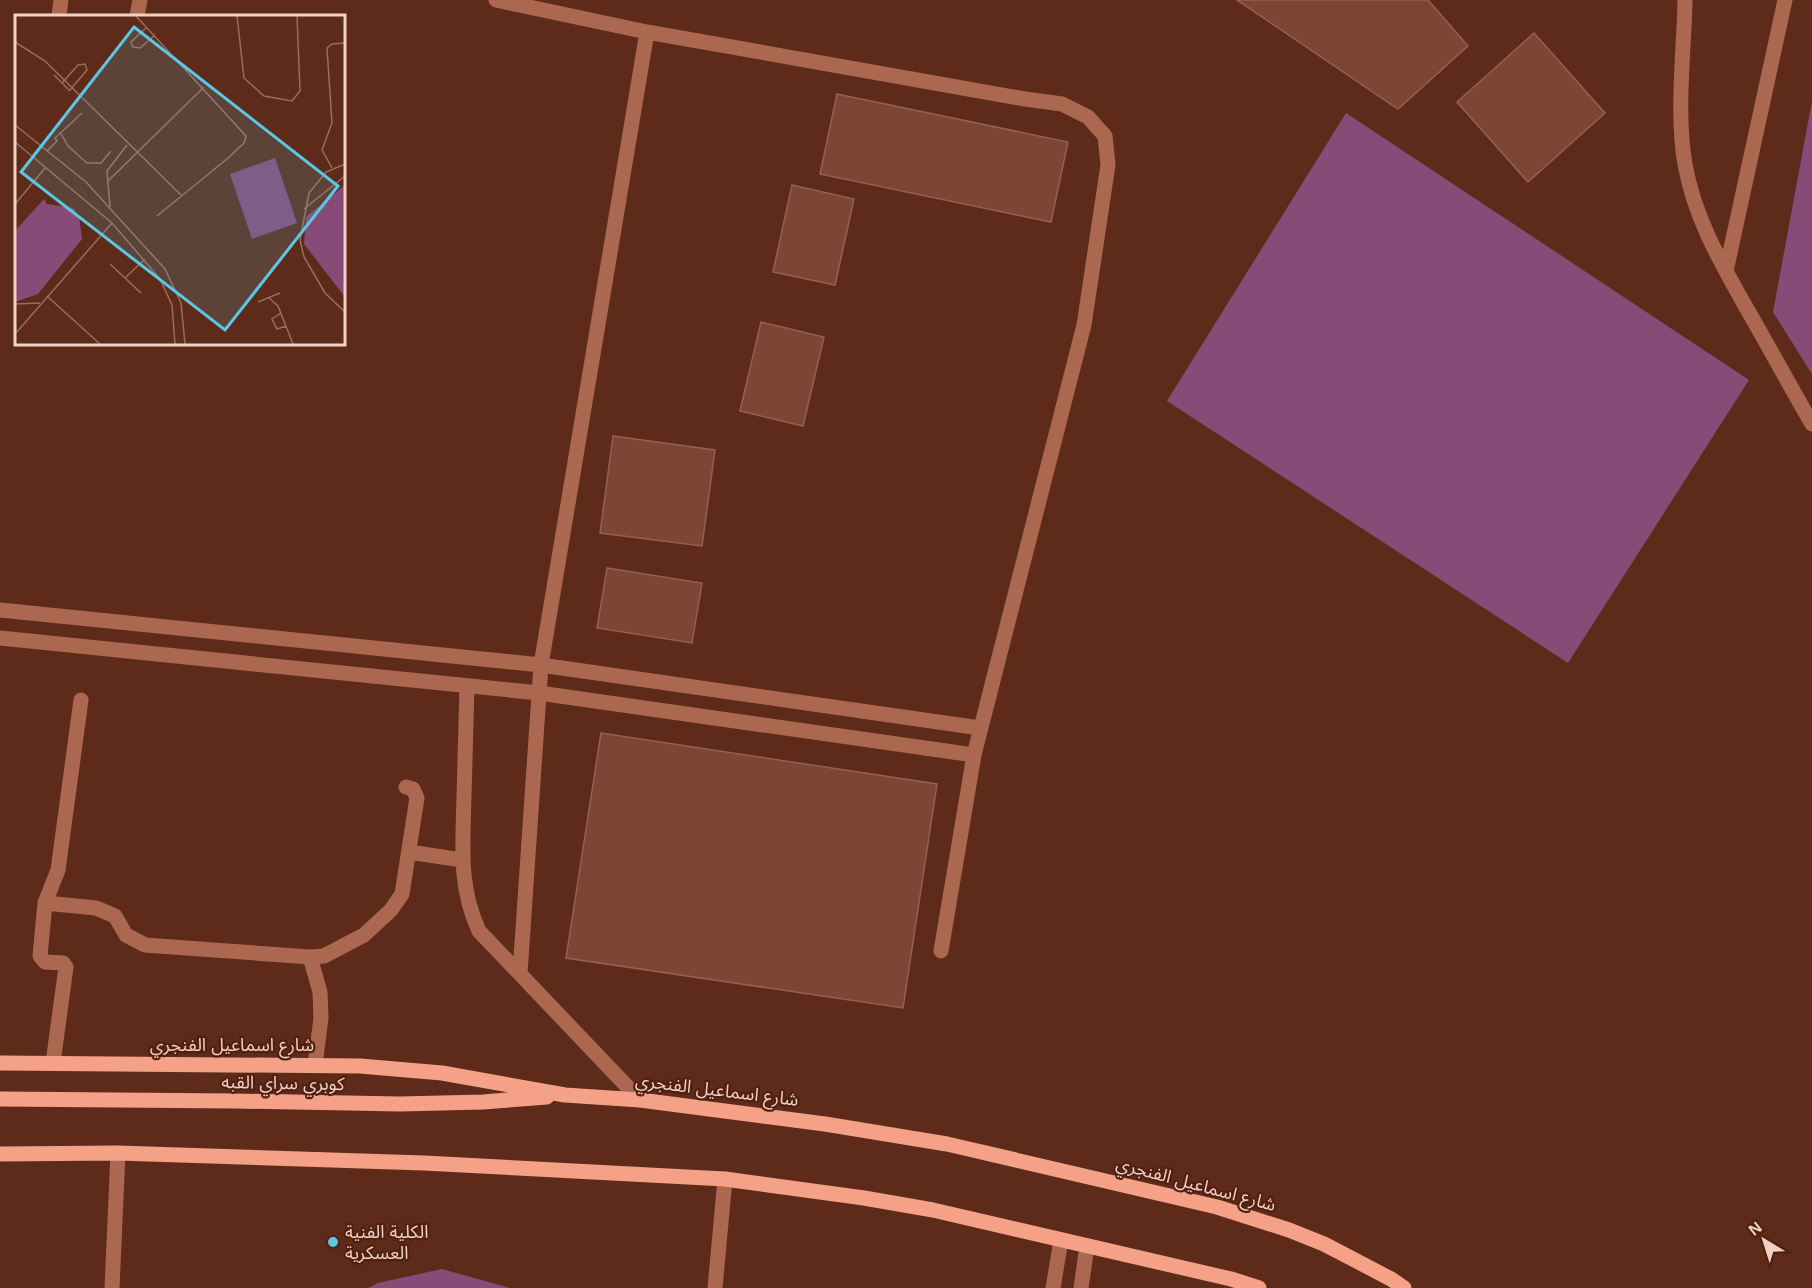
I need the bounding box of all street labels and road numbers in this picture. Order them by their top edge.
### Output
street label: شارع اسماعيل الفنجري [150,1035,314,1059]
street label: شارع اسماعيل الفنجري [634,1070,800,1114]
street label: كوبري سراي القبه [221,1072,345,1097]
street label: شارع اسماعيل الفنجري [1113,1153,1278,1219]

